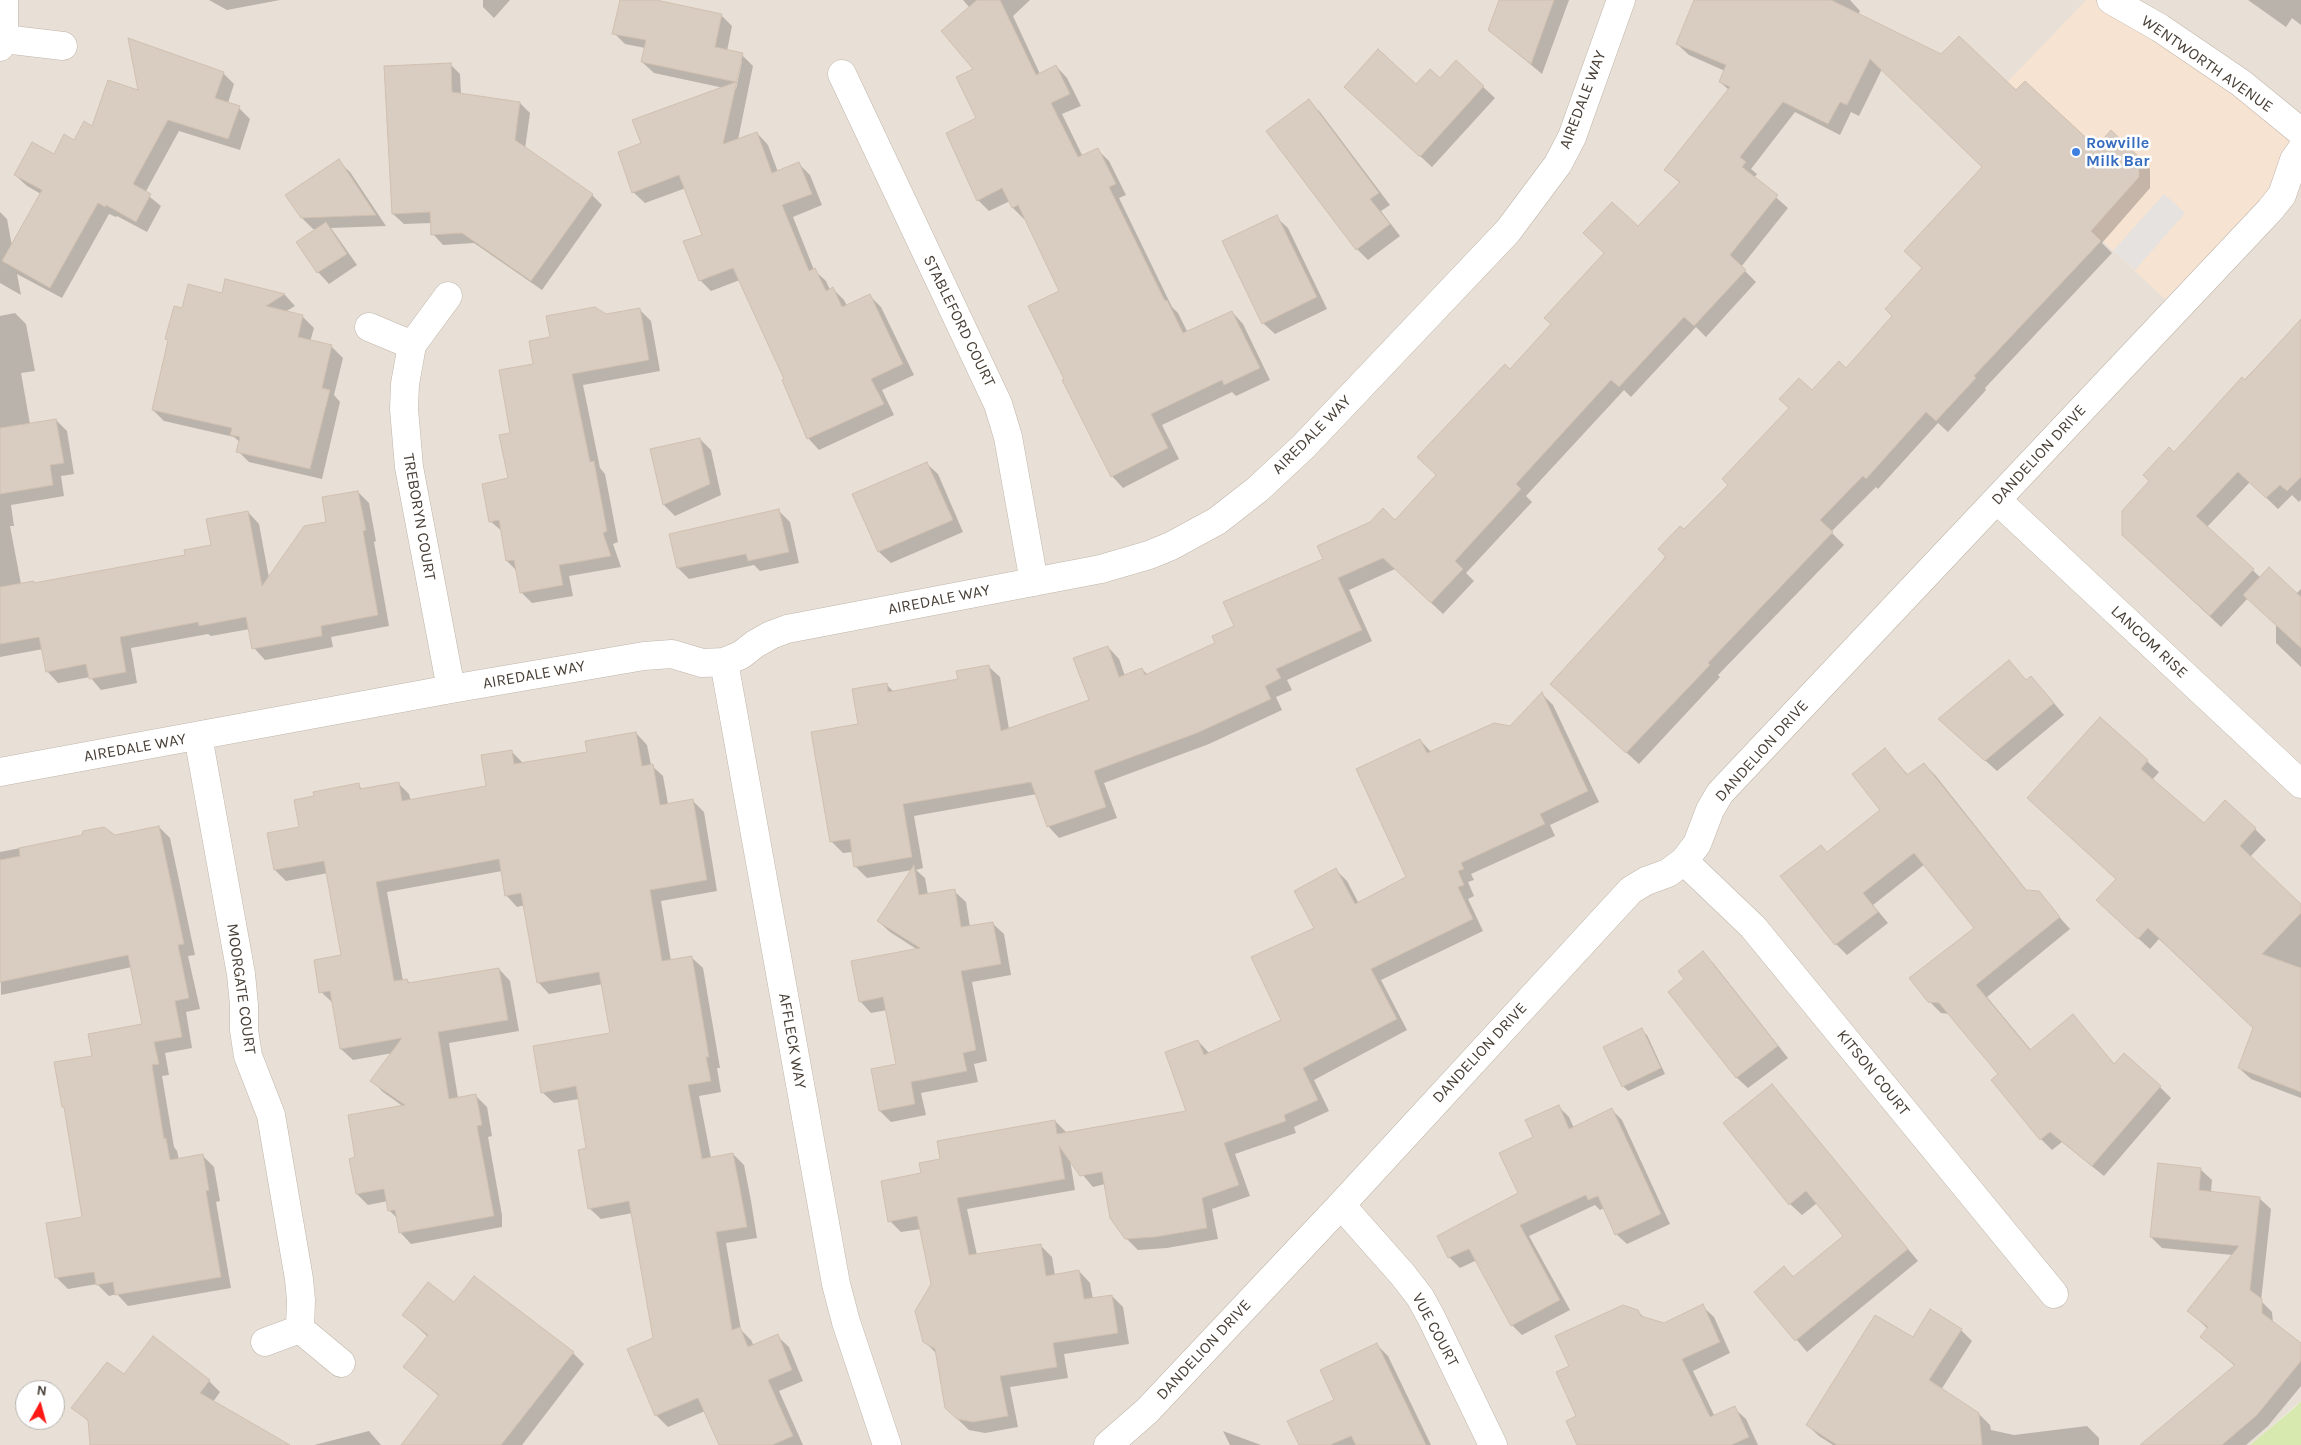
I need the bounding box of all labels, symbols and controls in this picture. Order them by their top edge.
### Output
street label: WENTWORTH AVENUE [2137,11,2277,117]
street label: AIREDALE WAY [1555,48,1611,152]
place label: Rowville Milk Bar [2086,133,2150,171]
marker: Rowville Milk Bar [2070,146,2082,158]
street label: STABLEFORD COURT [919,252,999,390]
street label: AIREDALE WAY [1269,392,1355,478]
street label: DANDELION DRIVE [1988,401,2090,509]
street label: TREBORYN COURT [398,452,440,582]
street label: AIREDALE WAY [886,581,992,619]
street label: LANCOM RISE [2107,602,2191,682]
street label: AIREDALE WAY [481,657,587,693]
street label: DANDELION DRIVE [1711,696,1813,806]
street label: AIREDALE WAY [82,730,188,766]
street label: MOORGATE COURT [222,922,260,1056]
street label: AFFLECK WAY [774,992,810,1090]
street label: DANDELION DRIVE [1429,999,1531,1107]
street label: KITSON COURT [1832,1026,1914,1120]
street label: VUE COURT [1408,1290,1462,1370]
street label: DANDELION DRIVE [1153,1296,1255,1404]
north arrow [15,1380,65,1430]
text: N [36,1382,48,1400]

